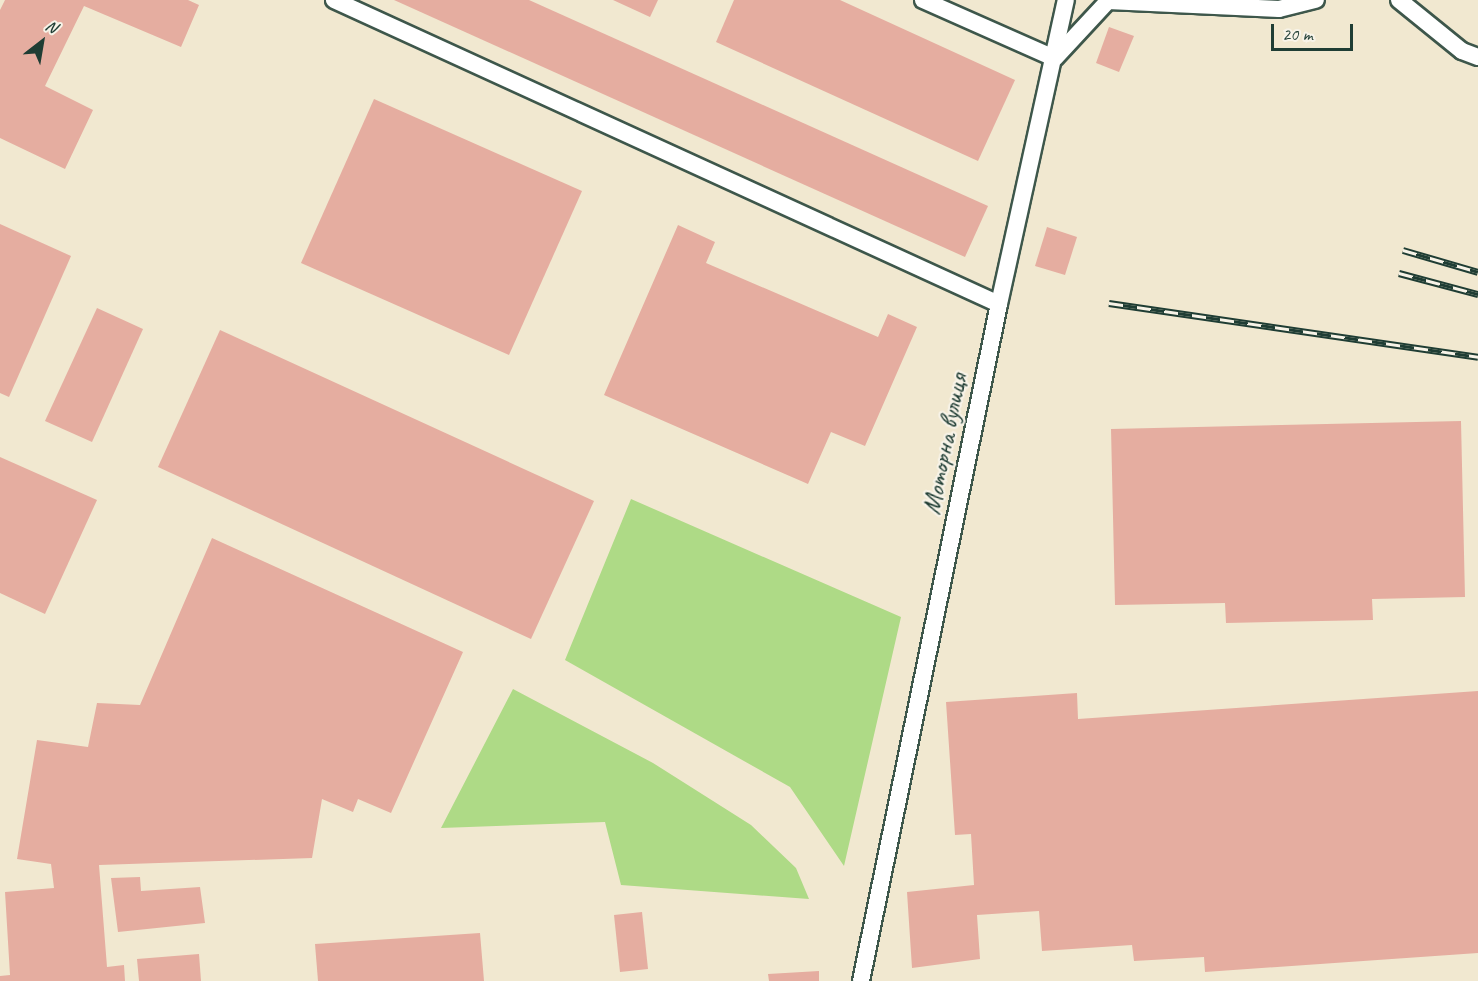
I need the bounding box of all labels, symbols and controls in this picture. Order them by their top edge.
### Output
north arrow [12,12,72,72]
scale bar [1274,12,1356,50]
text: N [42,15,61,38]
text: 20 m [1282,23,1313,45]
street label: Моторна вулиця [916,371,974,517]

